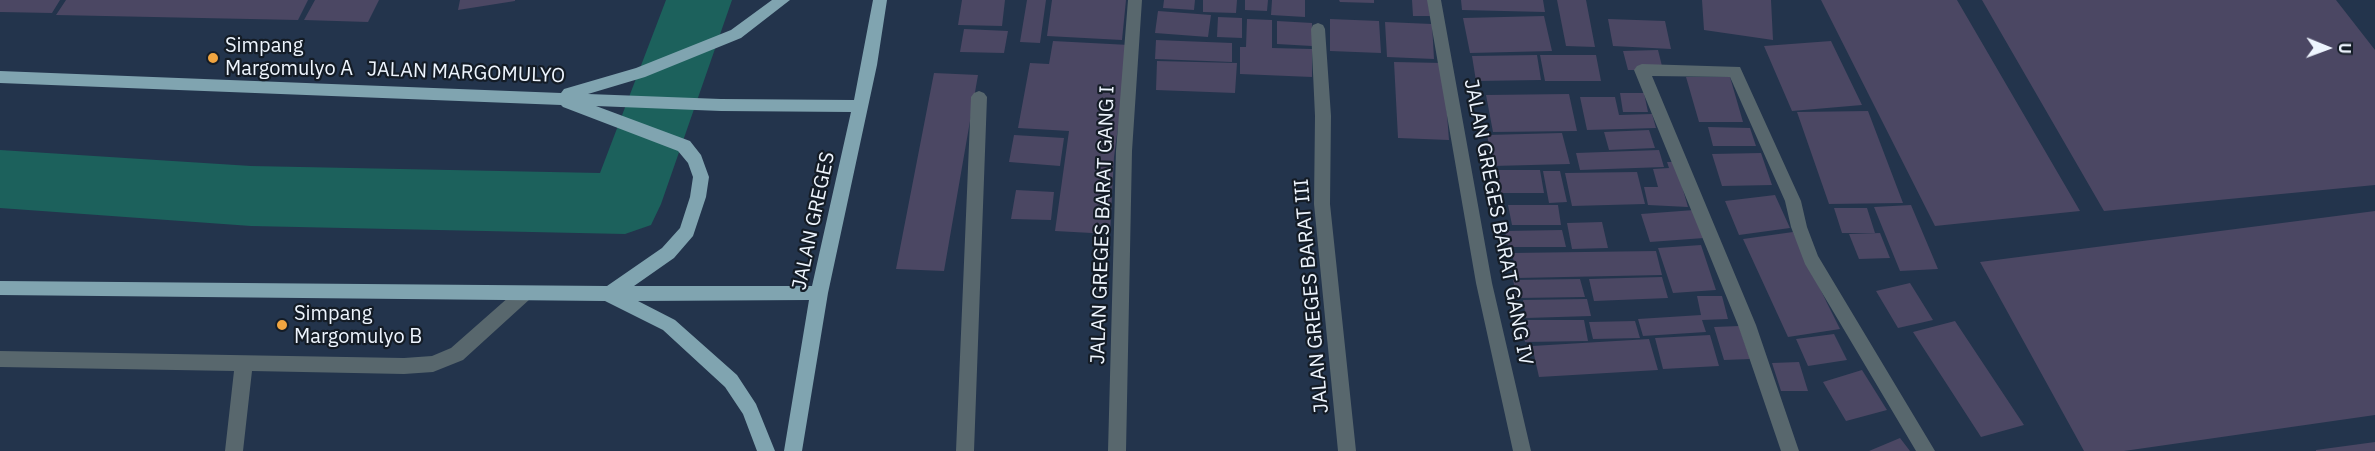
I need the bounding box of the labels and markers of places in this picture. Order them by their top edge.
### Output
place label: Simpang Margomulyo A [225,34,353,81]
marker: Simpang Margomulyo A [206,51,220,65]
place label: Simpang Margomulyo B [294,302,422,349]
marker: Simpang Margomulyo B [275,318,289,332]

